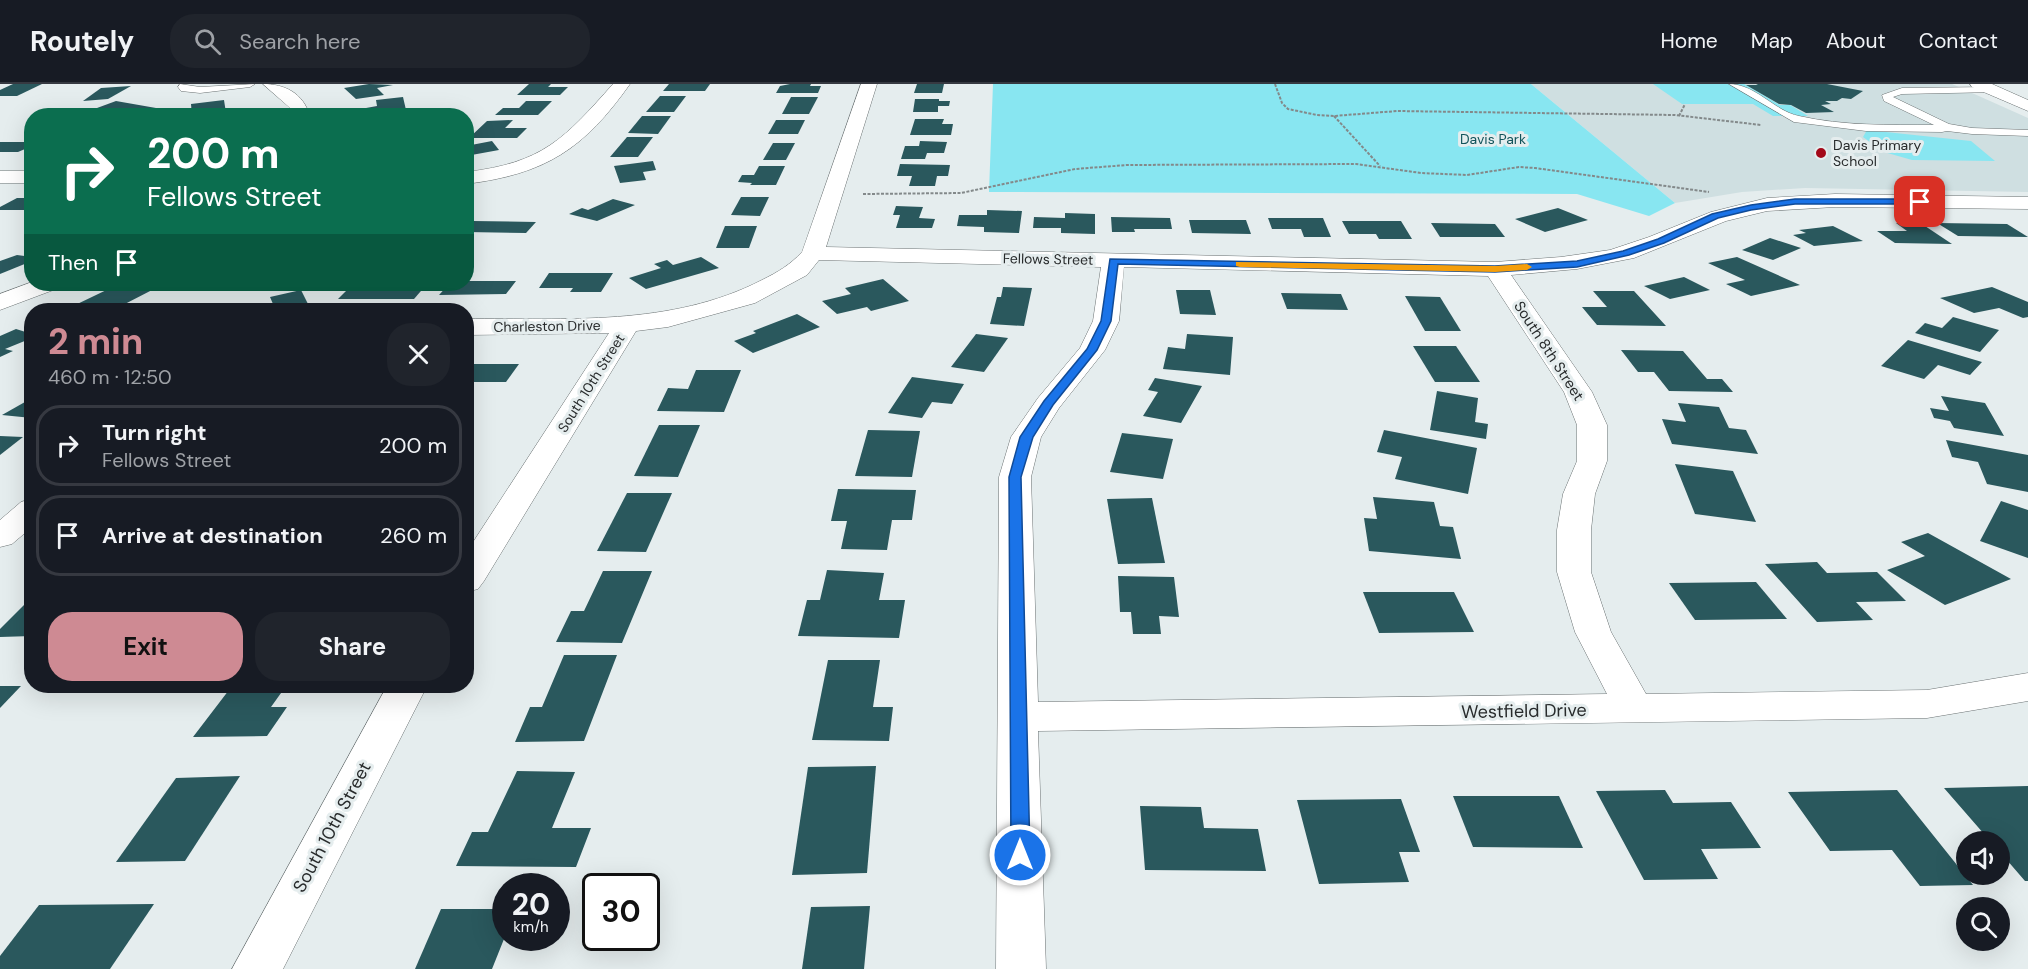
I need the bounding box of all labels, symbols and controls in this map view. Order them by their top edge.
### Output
search box [170,14,590,68]
text: Routely [30,23,134,60]
icon: search [191,25,224,58]
text: Search here [239,27,361,56]
text: Home [1660,27,1718,55]
text: Map [1751,27,1793,55]
text: About [1826,27,1886,55]
text: Contact [1919,27,1998,55]
text: 200 m [147,126,280,181]
park label: Davis Park [1460,130,1526,148]
icon: right [48,132,126,210]
place label: Davis Primary School [1833,136,1921,170]
marker: Davis Primary School [1814,146,1828,160]
pin [1894,176,1945,227]
text: Fellows Street [147,179,322,214]
icon: arrive [1903,185,1936,218]
icon: arrive [110,246,143,279]
text: Then [48,248,98,277]
street label: Fellows Street [1003,249,1093,269]
street label: South 8th Street [1509,297,1589,405]
street label: Charleston Drive [493,316,601,336]
text: 2 min [48,318,143,365]
button: close [387,323,450,386]
street label: South 10th Street [554,330,628,436]
text: 460 m · 12:50 [48,364,172,390]
text: Turn right [102,418,207,447]
icon: right [51,429,84,462]
text: 200 m [379,431,447,460]
text: Fellows Street [102,447,231,473]
icon: arrive [51,519,84,552]
text: Arrive at destination [102,521,323,550]
text: 260 m [380,521,447,550]
button: Exit [48,612,243,681]
button: Share [255,612,450,681]
street label: Westfield Drive [1461,698,1587,724]
street label: South 10th Street [287,757,377,897]
position arrow [988,823,1052,887]
map controls [1956,831,2010,951]
button: sound [1956,831,2010,885]
speed limit sign: 30 [582,873,660,951]
text: 20 [512,885,550,924]
button: search [1956,897,2010,951]
text: km/h [513,917,549,937]

